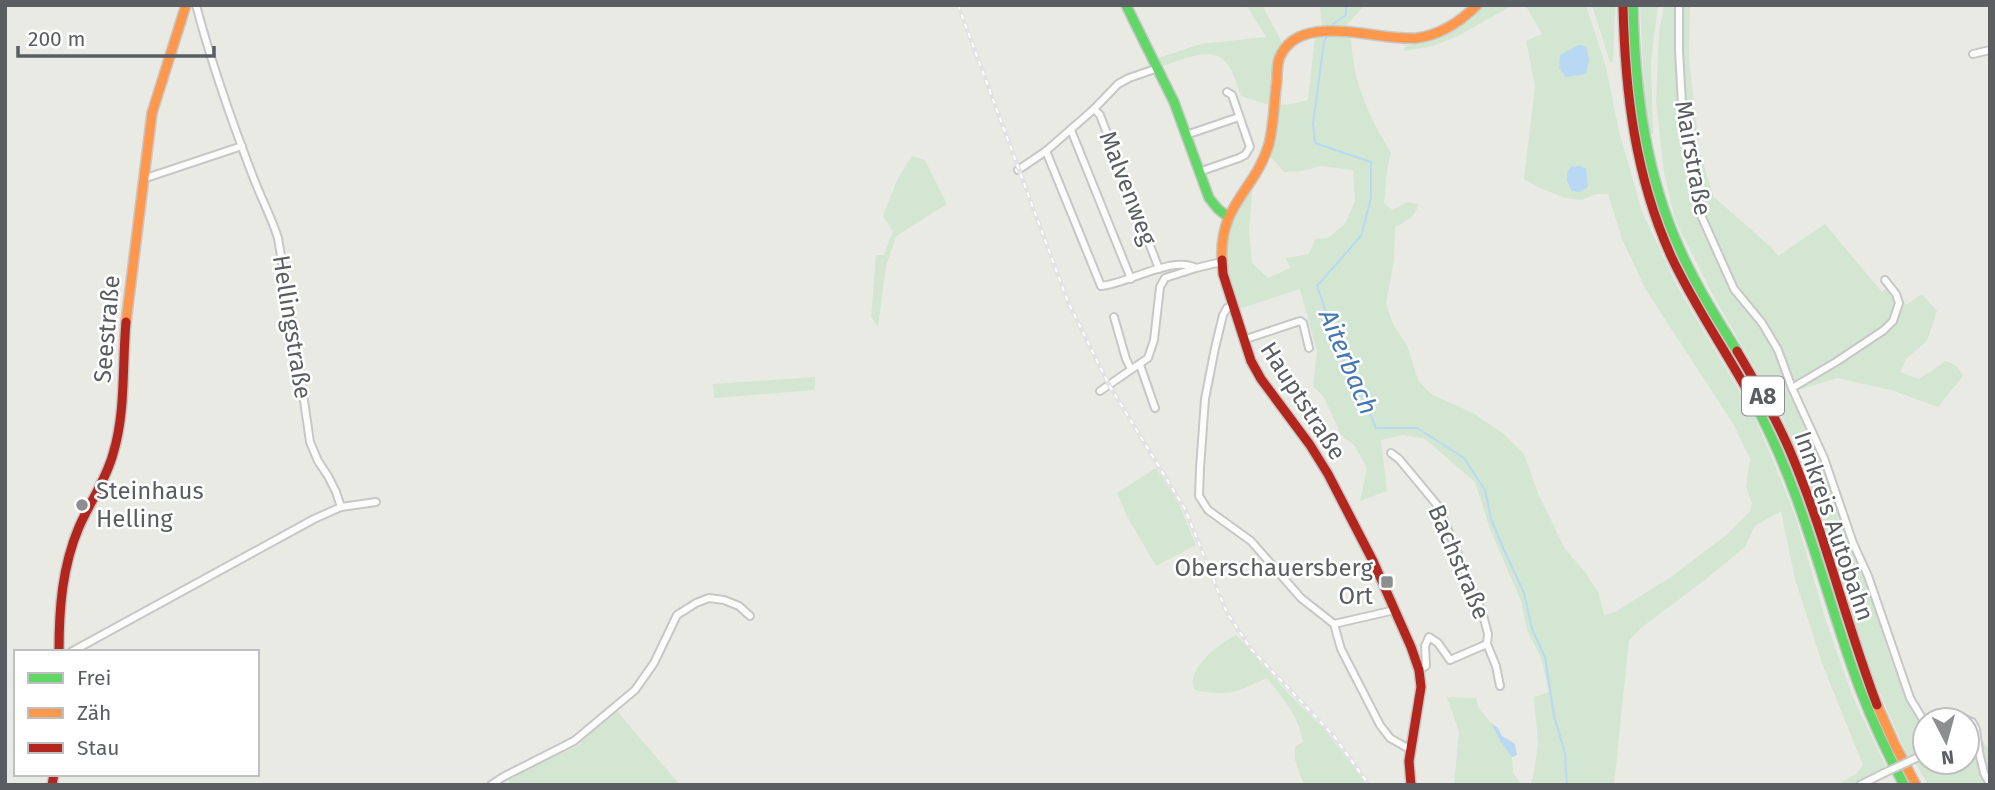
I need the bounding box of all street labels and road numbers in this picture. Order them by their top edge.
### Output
street label: Mairstraße [1669,98,1717,218]
street label: Malvenweg [1093,127,1163,249]
street label: Hellingstraße [267,253,317,401]
street label: Seestraße [88,274,126,384]
street label: Hauptstraße [1255,337,1351,465]
road number: A8 [1742,376,1784,416]
street label: Innkreis Autobahn [1788,428,1880,624]
street label: Bachstraße [1422,500,1496,624]

